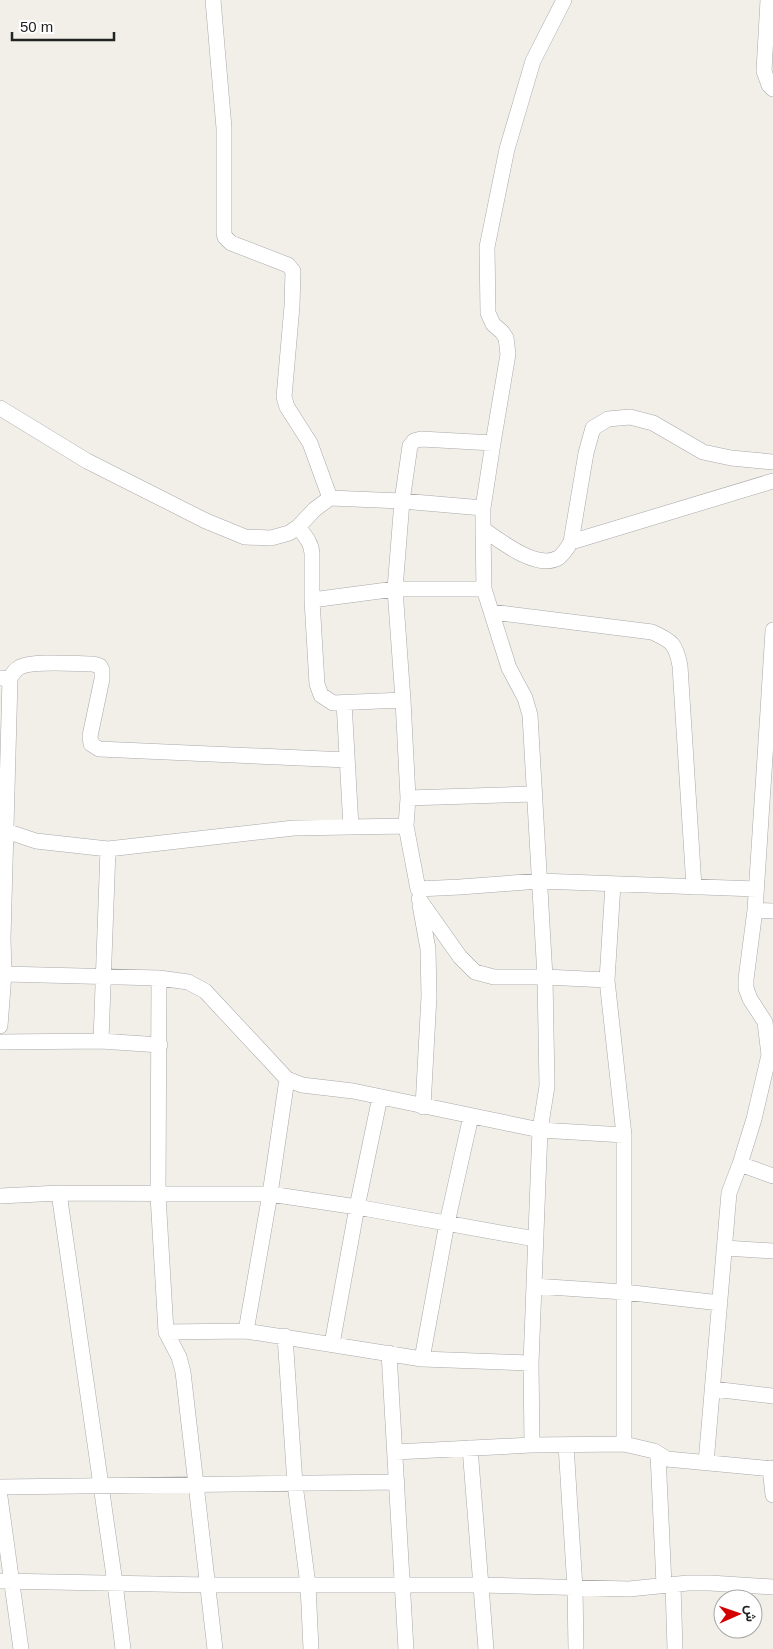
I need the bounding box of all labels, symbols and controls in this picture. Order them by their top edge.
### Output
scale bar [12,10,115,42]
text: 50 m [20,18,53,35]
north arrow [713,1589,763,1639]
text: ش [742,1605,759,1622]

